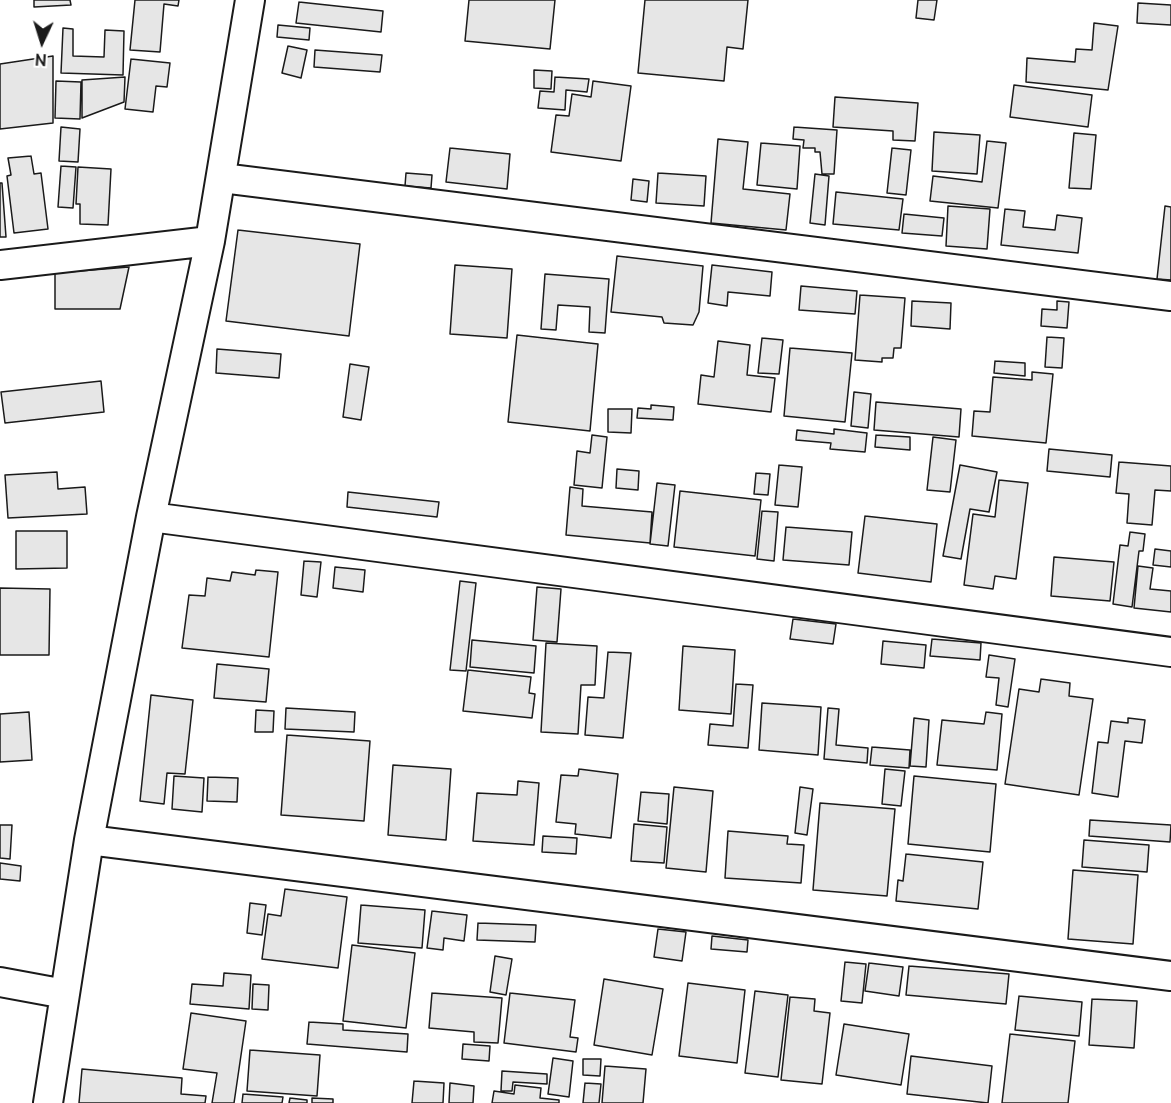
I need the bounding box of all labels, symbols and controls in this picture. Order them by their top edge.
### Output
north arrow [12,12,72,72]
text: N [34,51,47,69]

